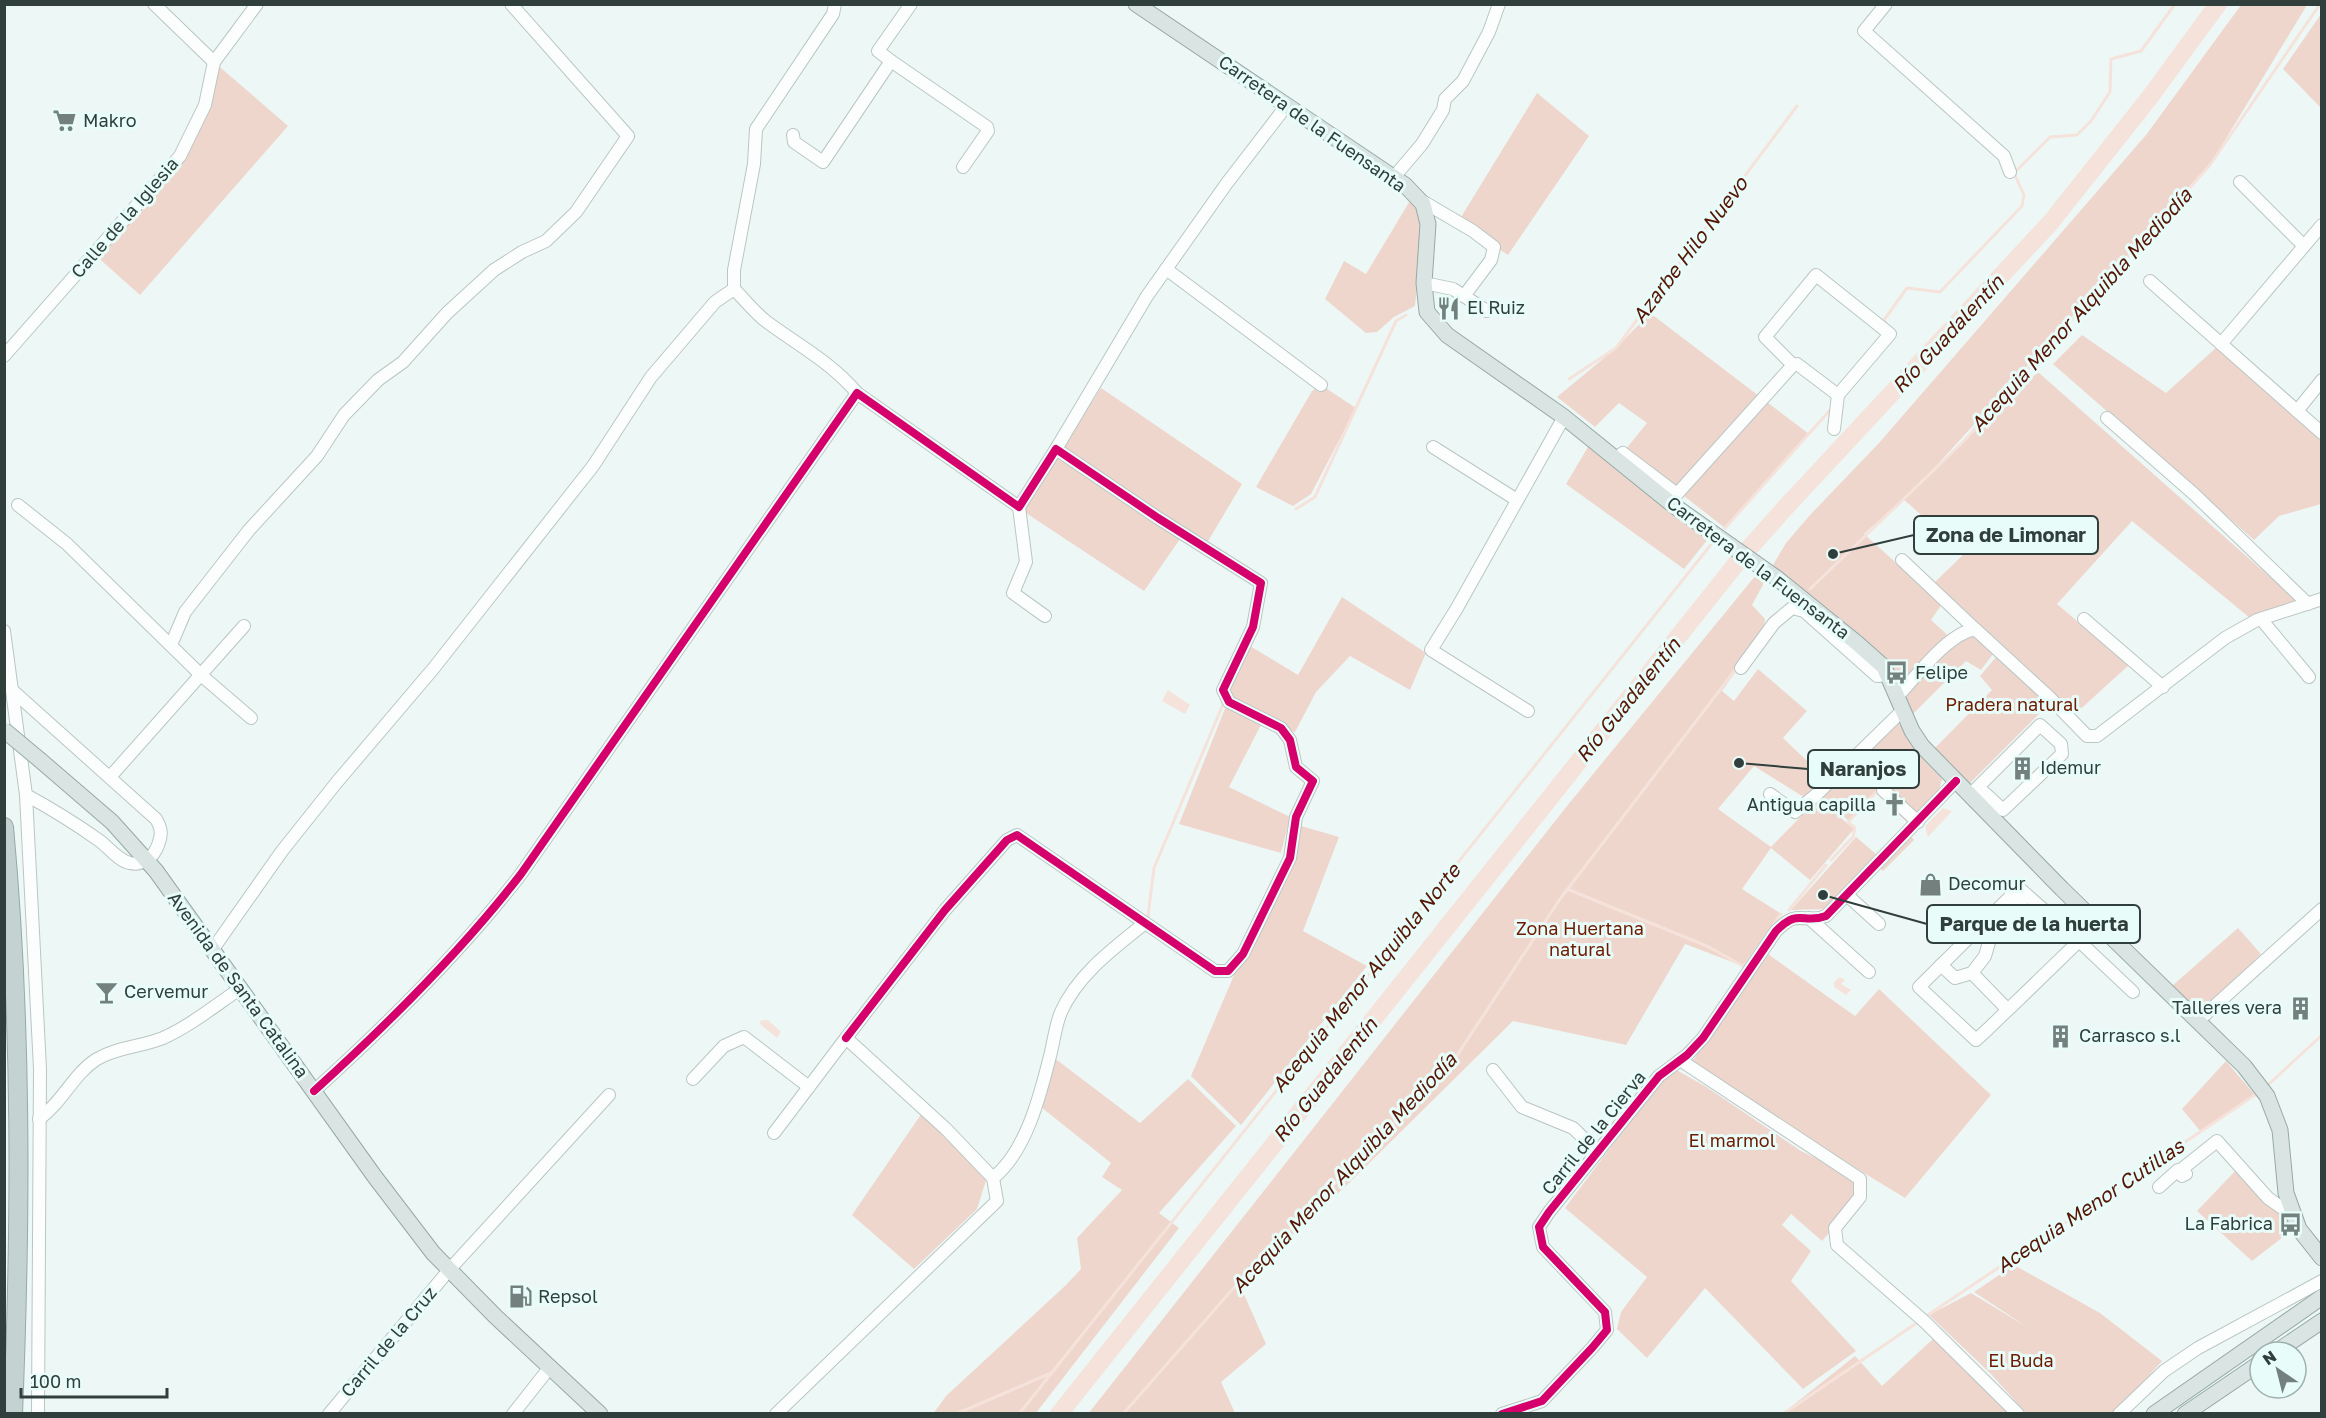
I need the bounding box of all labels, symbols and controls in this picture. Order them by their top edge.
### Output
street label: Carretera de la Fuensanta [1215,50,1410,196]
supermarket icon: Makro [52,108,78,134]
place label: Makro [83,109,136,131]
street label: Calle de la Iglesia [66,153,183,282]
water label: Azarbe Hilo Nuevo [1626,171,1753,327]
water label: Acequia Menor Alquibla Mediodía [1965,182,2196,436]
water label: Río Guadalentín [1886,269,2009,397]
restaurant icon: El Ruiz [1436,295,1462,321]
place label: El Ruiz [1467,296,1525,318]
street label: Carretera de la Fuensanta [1663,491,1854,643]
callout: Zona de Limonar [1914,516,2098,554]
text: Zona de Limonar [1926,522,2086,546]
water label: Río Guadalentín [1570,632,1685,766]
bus stop icon: Felipe [1884,660,1910,686]
place label: Felipe [1915,661,1968,683]
park label: Pradera natural [1945,693,2079,715]
callout: Naranjos [1808,750,1919,788]
building icon: Idemur [2009,755,2035,781]
text: Naranjos [1820,756,1906,780]
place label: Idemur [2040,756,2101,778]
church icon: Antigua capilla [1881,792,1907,818]
place label: Antigua capilla [1747,793,1876,815]
water label: Acequia Menor Alquibla Norte [1266,857,1466,1096]
shop icon: Decomur [1917,871,1943,897]
place label: Decomur [1948,872,2026,894]
street label: Avenida de Santa Catalina [164,887,314,1082]
callout: Parque de la huerta [1927,905,2140,943]
text: Parque de la huerta [1939,911,2129,935]
park label: Zona Huertana natural [1516,917,1644,960]
bar icon: Cervemur [93,979,119,1005]
place label: Cervemur [124,980,208,1002]
building icon: Talleres vera [2287,995,2313,1021]
place label: Talleres vera [2172,996,2282,1018]
water label: Río Guadalentín [1267,1012,1382,1146]
building icon: Carrasco s.l [2048,1023,2074,1049]
place label: Carrasco s.l [2079,1024,2181,1046]
water label: Acequia Menor Alquibla Mediodía [1226,1047,1461,1297]
street label: Carril de la Cierva [1537,1066,1650,1199]
park label: El marmol [1689,1129,1776,1151]
water label: Acequia Menor Cutillas [1991,1133,2189,1277]
bus stop icon: La Fabrica [2278,1211,2304,1237]
place label: La Fabrica [2184,1212,2273,1234]
street label: Carril de la Cruz [336,1282,441,1401]
fuel station icon: Repsol [507,1284,533,1310]
place label: Repsol [538,1285,598,1307]
north arrow [2248,1340,2308,1400]
text: N [2259,1346,2280,1369]
park label: El Buda [1988,1349,2054,1371]
scale bar [21,1361,166,1399]
text: 100 m [30,1370,81,1392]

